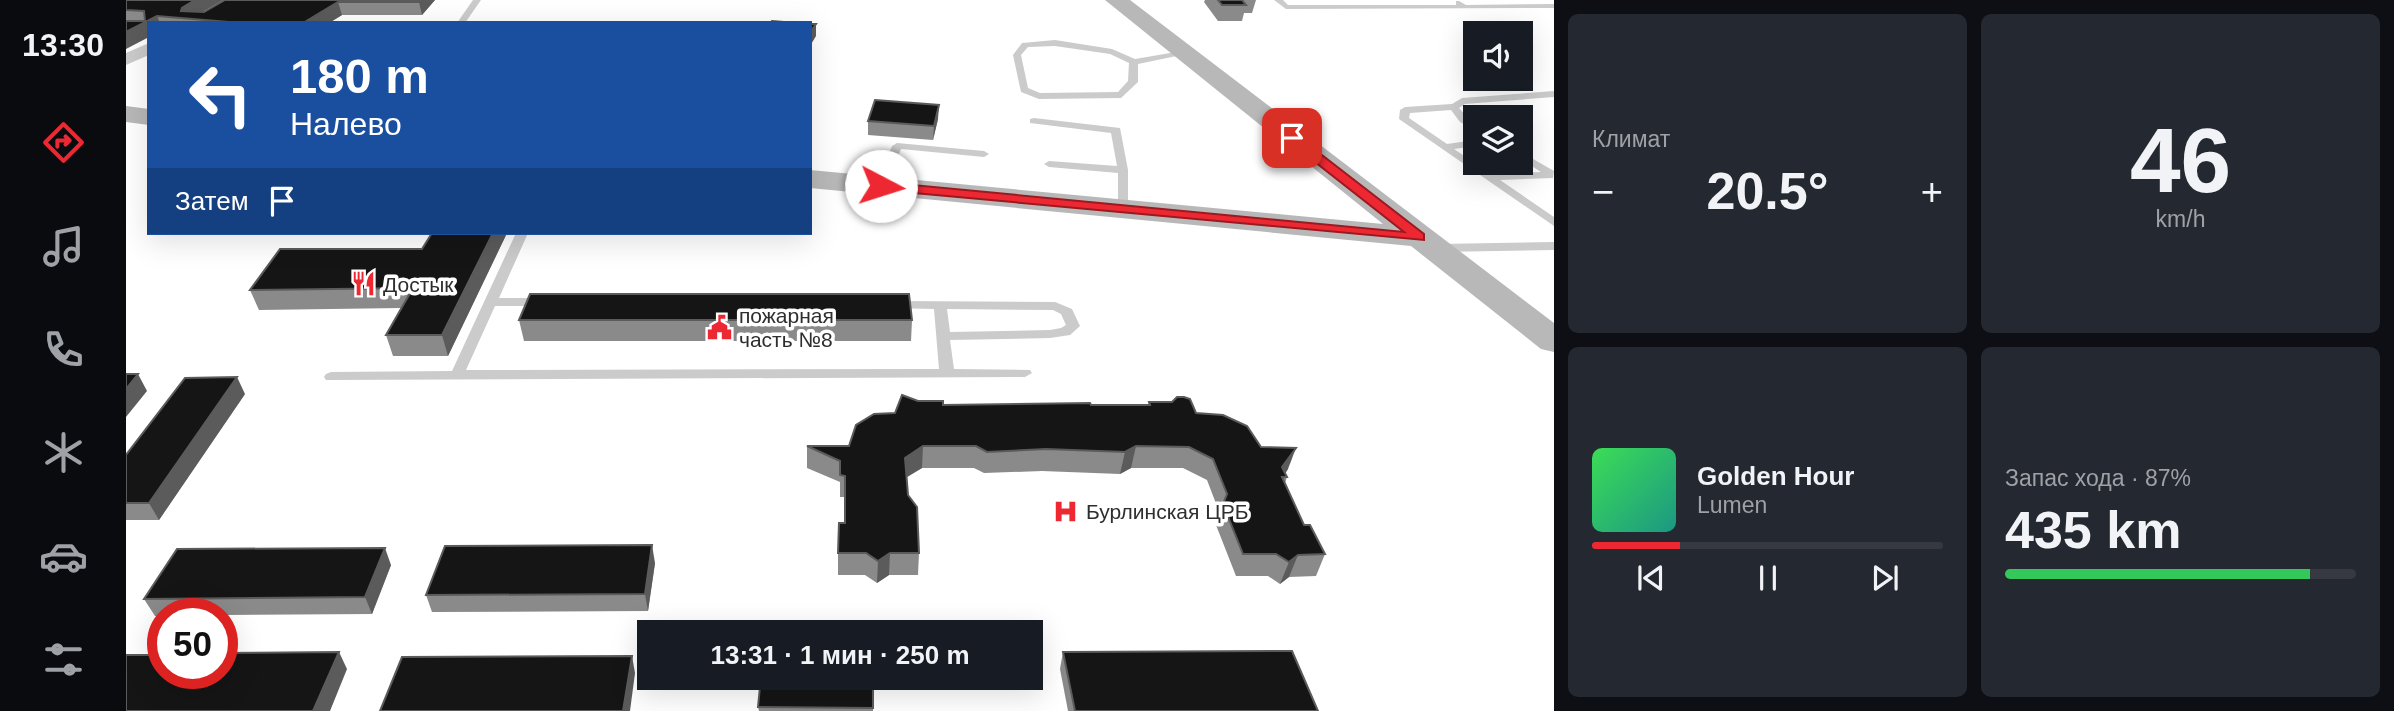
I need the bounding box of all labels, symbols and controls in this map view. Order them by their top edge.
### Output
map controls [1463,21,1533,175]
button: sound [1463,21,1533,91]
text: 13:30 [22,27,104,63]
icon: left [175,49,266,140]
text: 180 m [290,49,429,103]
button: layers [1463,105,1533,175]
text: Налево [290,106,402,142]
pin [1262,108,1322,168]
text: 46 [2130,110,2231,211]
icon: directions [39,118,88,167]
icon: arrive [1273,119,1311,157]
text: Климат [1592,126,1670,152]
position arrow [844,149,918,223]
text: 20.5° [1706,162,1829,220]
text: − [1592,171,1614,213]
text: + [1921,171,1943,213]
icon: arrive [263,182,301,220]
text: Затем [175,186,249,216]
text: km/h [2156,206,2205,232]
icon: music [39,222,88,271]
restaurant icon: Достык [349,270,377,298]
place label: Достык [383,273,454,296]
place label: пожарная часть №8 [739,304,834,351]
public building icon: пожарная часть №8 [705,313,733,341]
icon: phone [39,325,88,374]
icon: climate [39,428,88,477]
text: Golden Hour [1697,461,1854,491]
text: Запас хода · 87% [2005,465,2191,491]
text: Lumen [1697,492,1767,518]
hospital icon: Бурлинская ЦРБ [1052,497,1080,525]
place label: Бурлинская ЦРБ [1086,500,1248,523]
text: 435 km [2005,501,2181,559]
icon: car [39,532,88,581]
icon: previous [1632,559,1670,597]
icon: pause [1749,559,1787,597]
icon: next [1866,559,1904,597]
speed limit sign: 50 [147,598,238,689]
icon: filters [39,635,88,684]
text: 13:31 · 1 мин · 250 m [710,640,970,670]

